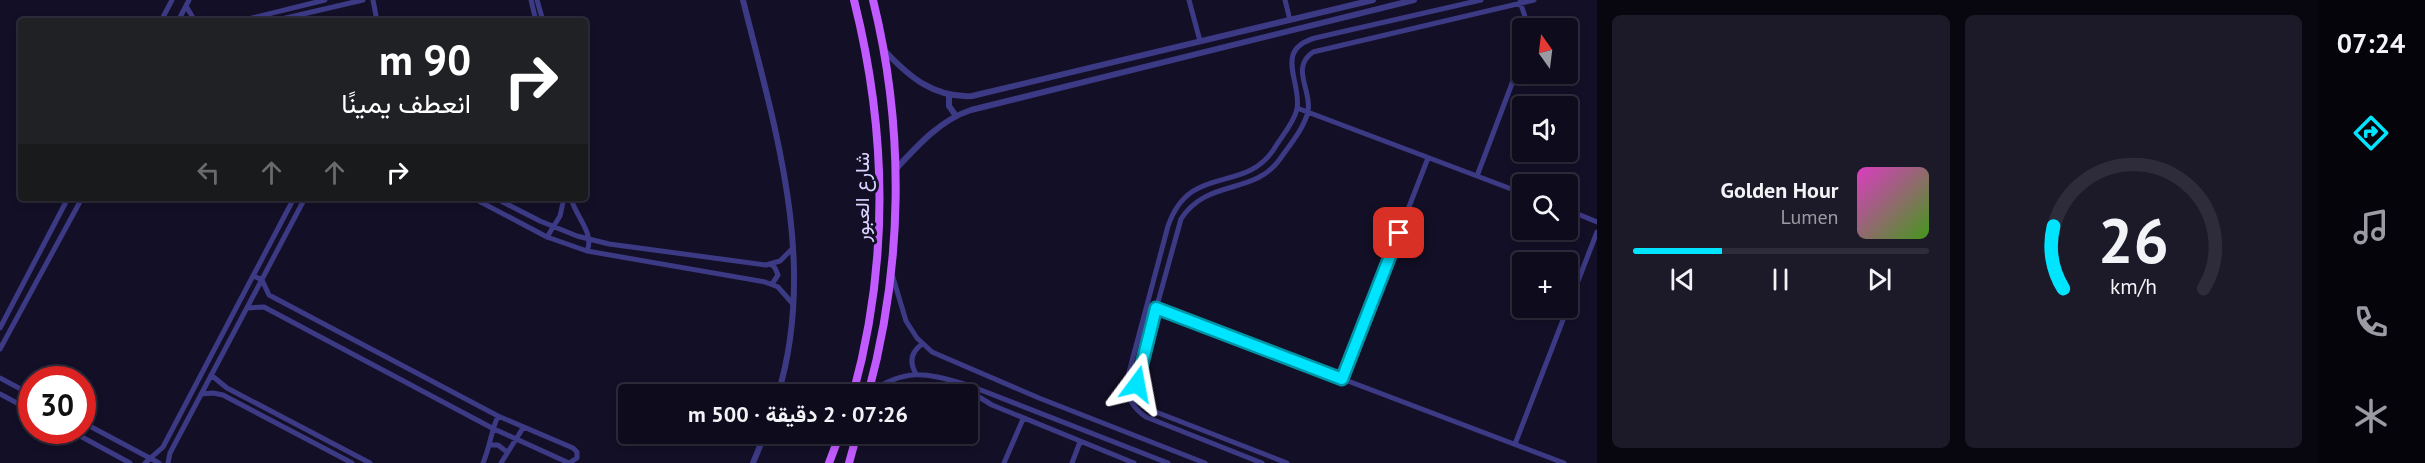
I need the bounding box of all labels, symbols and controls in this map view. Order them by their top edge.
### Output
north arrow [1512,18,1578,84]
map controls [1512,18,1578,318]
text: 07:24 [2337,26,2405,60]
text: 90 m [379,32,471,87]
icon: right [492,42,570,120]
text: انعطف يمينًا [341,86,471,120]
button: sound [1512,96,1578,162]
icon: directions [2350,112,2392,154]
street label: شارع العبور [849,152,876,243]
icon: left [192,156,225,189]
icon: ahead [255,156,288,189]
icon: ahead [318,156,351,189]
icon: right [381,156,414,189]
button: search [1512,174,1578,240]
text: Golden Hour [1721,176,1839,204]
text: 26 [2098,199,2169,280]
text: Lumen [1780,204,1839,230]
icon: music [2350,206,2392,248]
pin [1373,207,1424,258]
icon: arrive [1382,216,1415,249]
button: + [1512,252,1578,318]
icon: previous [1666,263,1699,296]
icon: pause [1764,263,1797,296]
icon: next [1863,263,1896,296]
text: km/h [2110,272,2157,300]
icon: phone [2350,301,2392,343]
position arrow [1105,352,1169,416]
speed limit sign: 30 [18,366,96,444]
icon: climate [2350,395,2392,437]
text: 07:26 · 2 دقيقة · 500 m [688,400,908,428]

